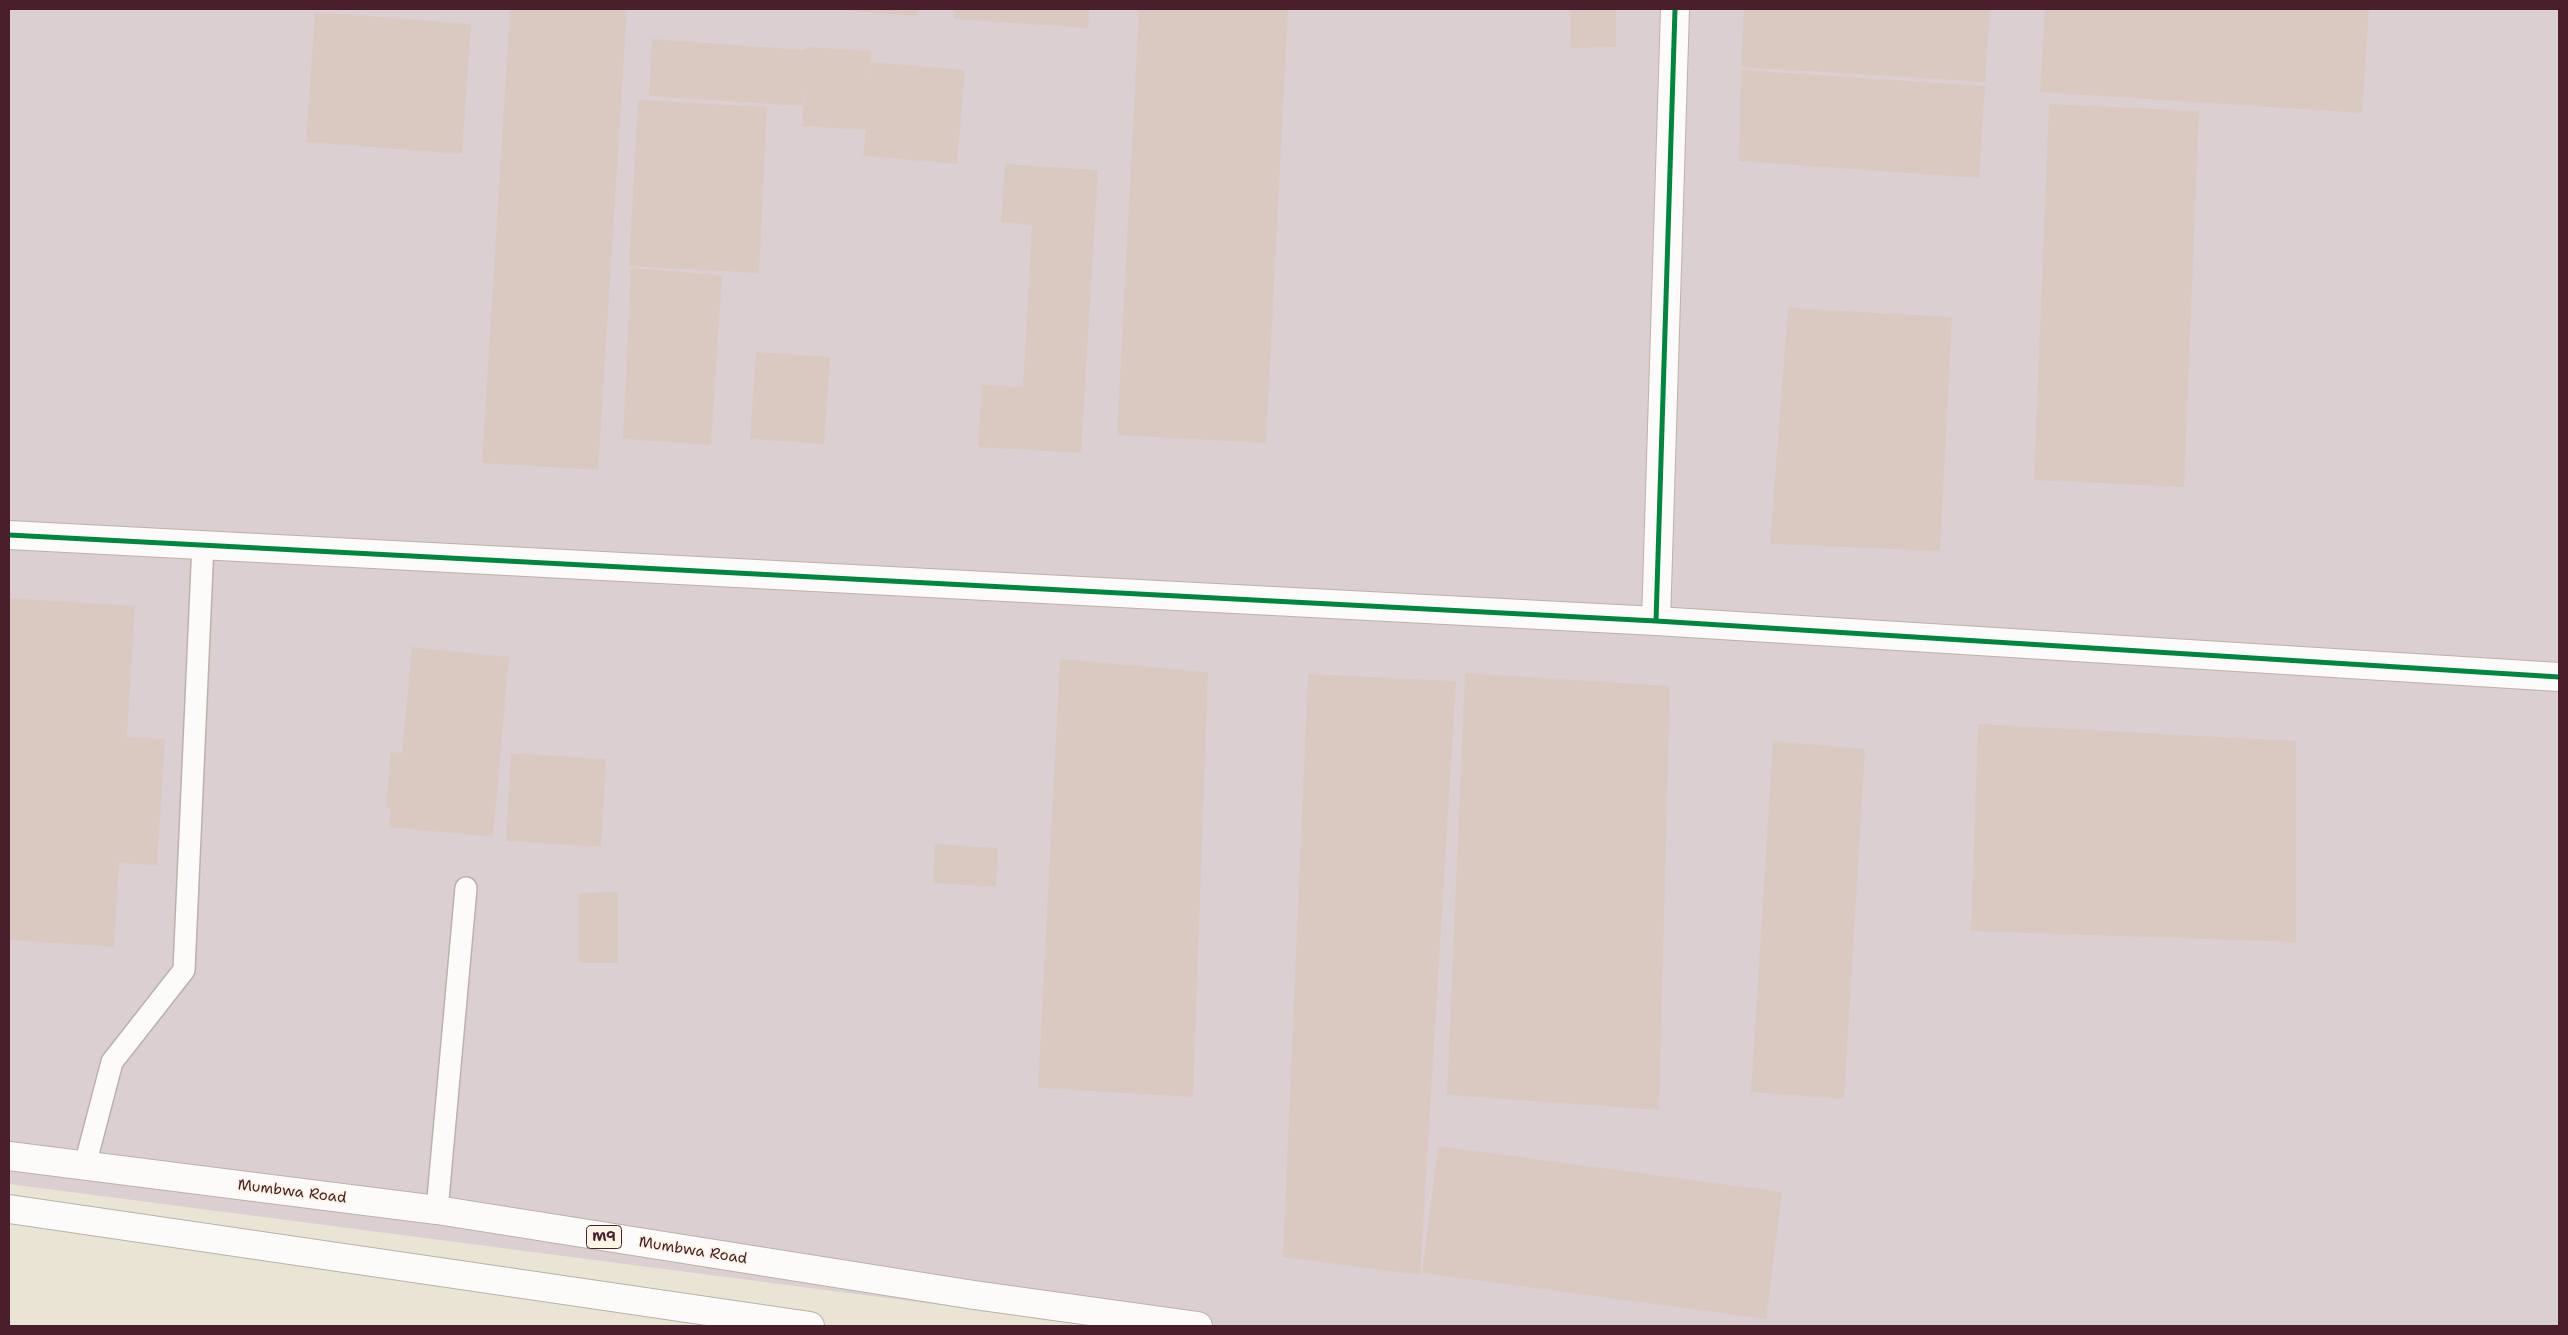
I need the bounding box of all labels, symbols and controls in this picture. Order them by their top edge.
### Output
street label: Mumbwa Road [237,1176,347,1208]
road number: M9 [586,1226,622,1248]
street label: Mumbwa Road [638,1234,748,1268]

